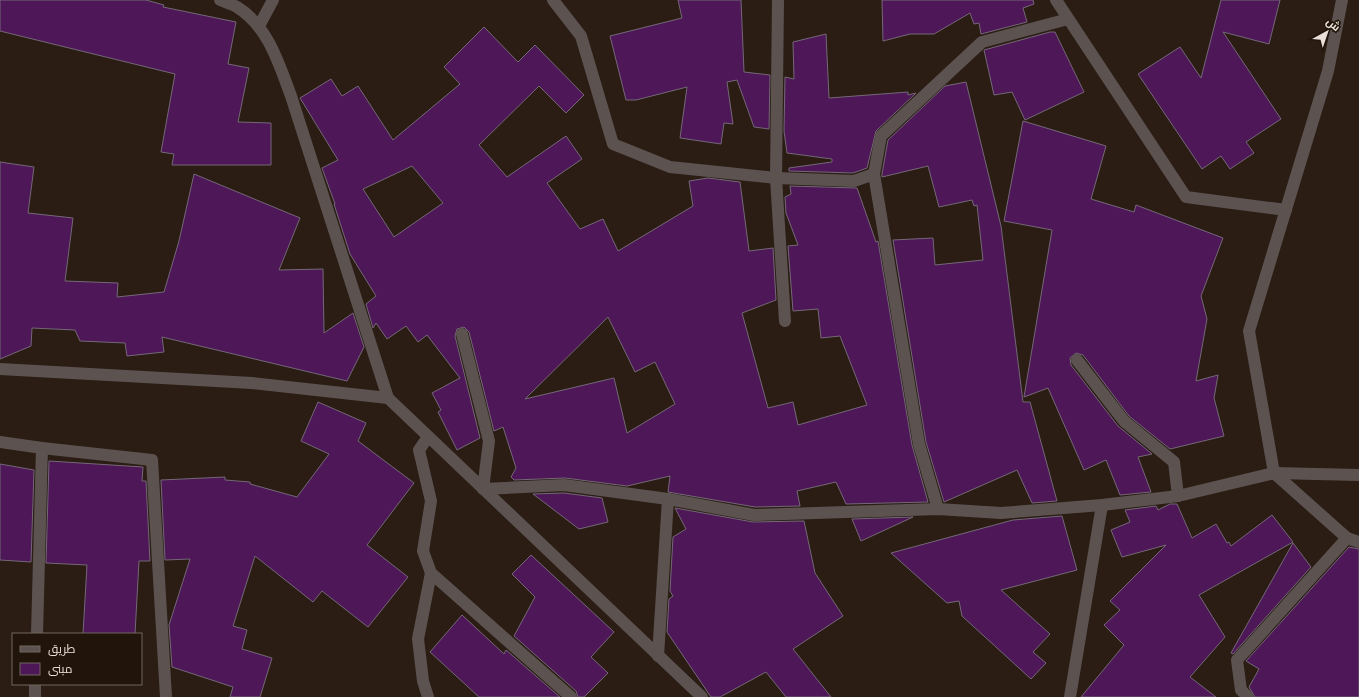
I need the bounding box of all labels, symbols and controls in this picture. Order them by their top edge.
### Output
north arrow [1307,12,1347,52]
text: ش [1324,15,1343,34]
legend [12,633,142,685]
text: طريق [48,642,76,656]
text: مبنى [48,662,73,676]

